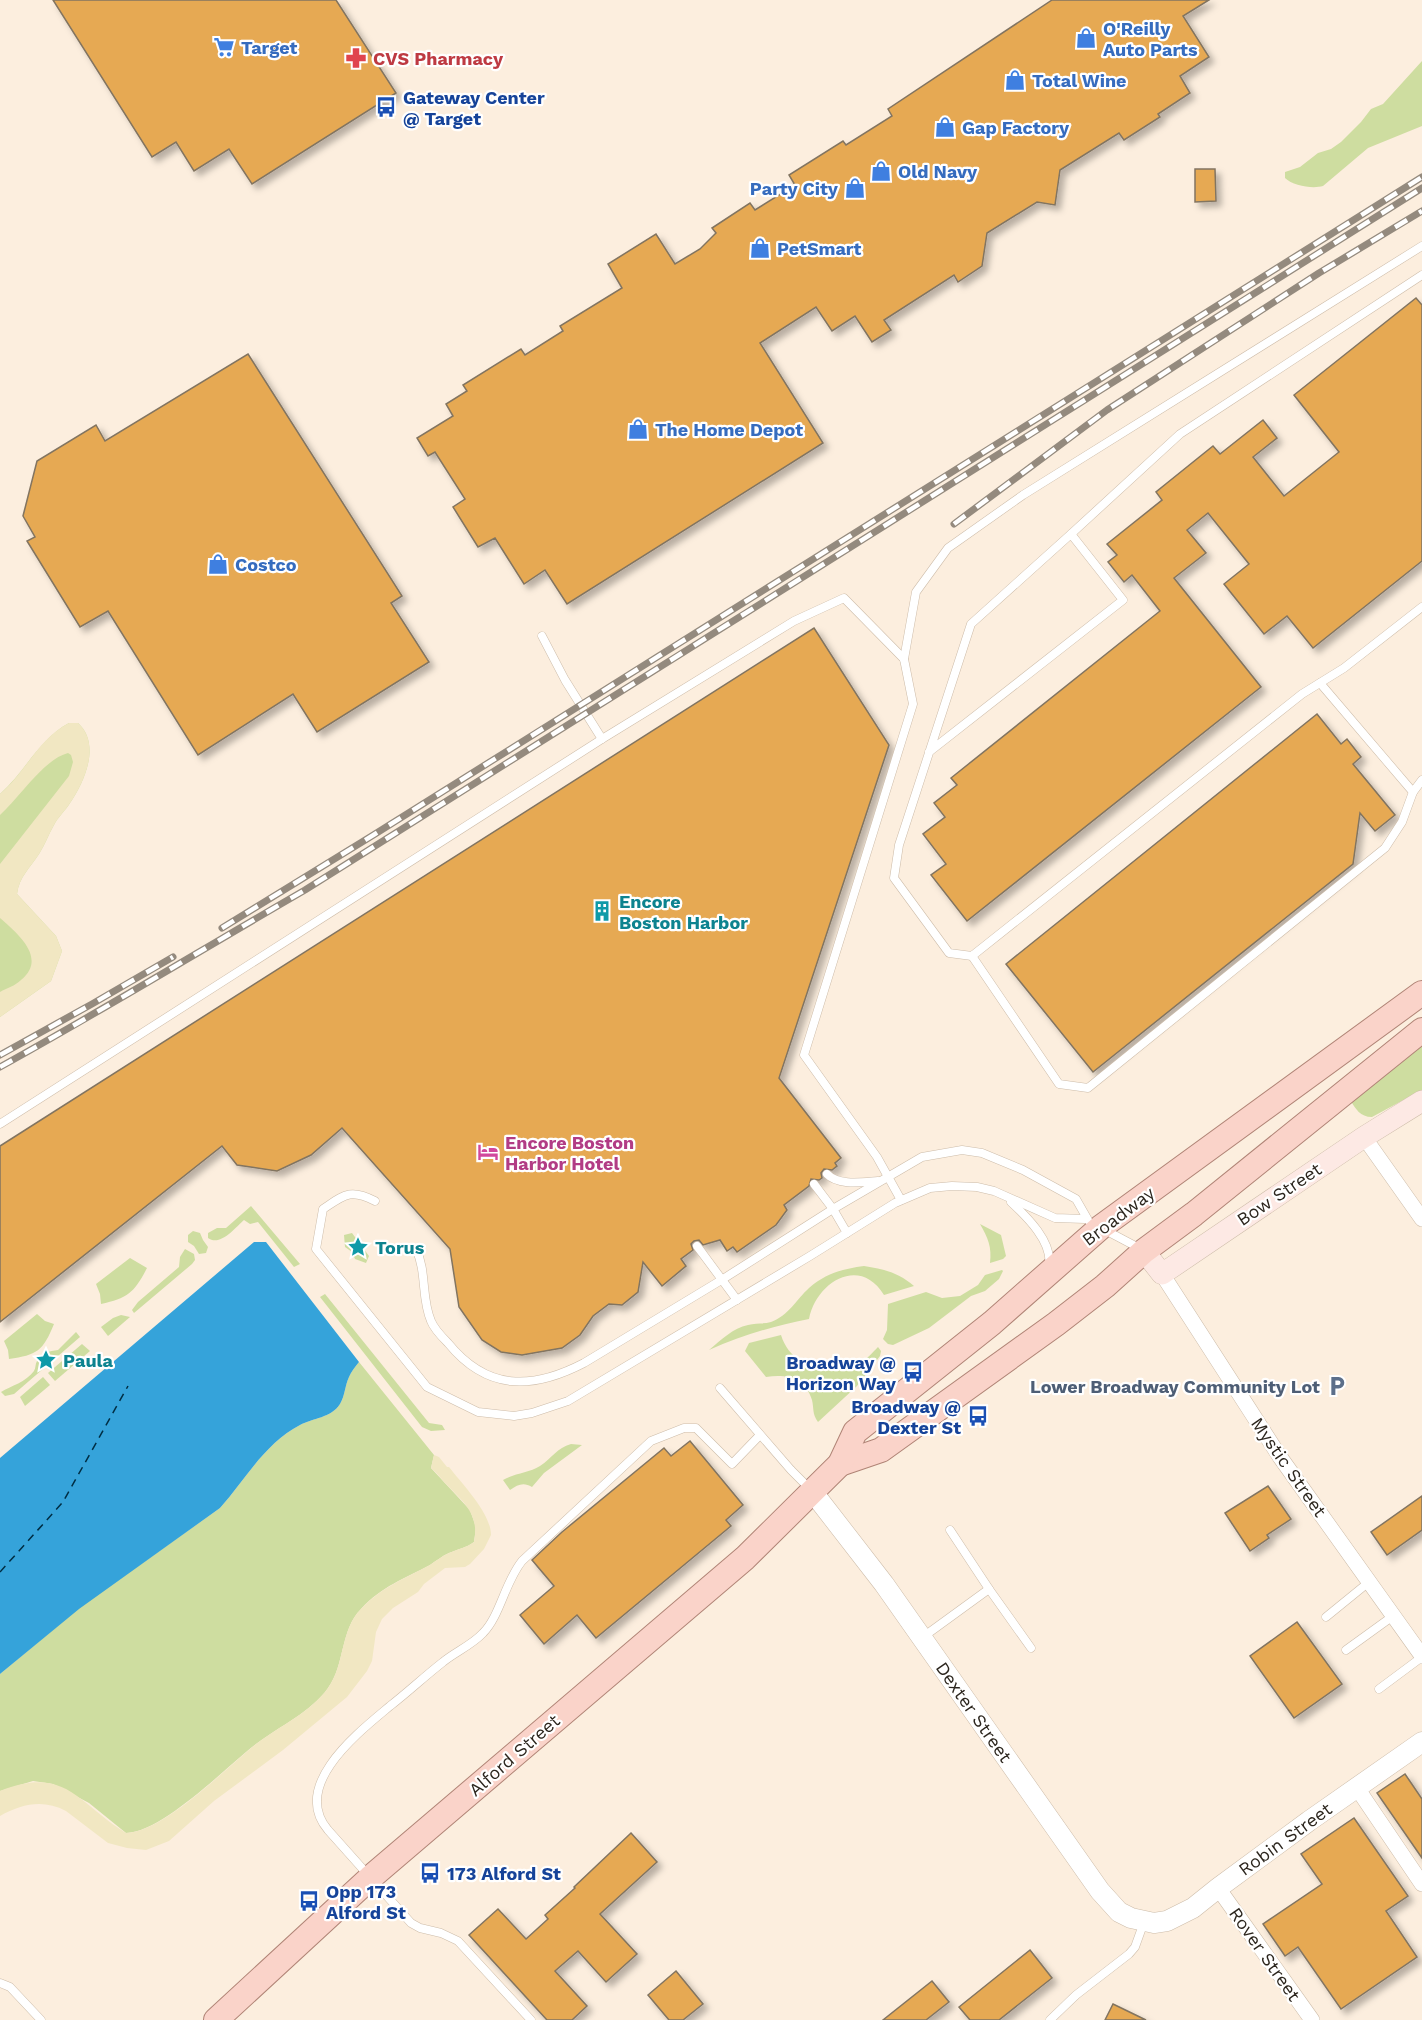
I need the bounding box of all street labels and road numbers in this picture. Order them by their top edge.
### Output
street label: Bow Street [1233,1158,1326,1230]
street label: Broadway [1078,1182,1159,1250]
street label: Mystic Street [1247,1413,1331,1521]
street label: Dexter Street [932,1658,1017,1767]
street label: Alford Street [464,1709,564,1800]
street label: Robin Street [1234,1798,1336,1880]
street label: Rover Street [1225,1903,1305,2005]

